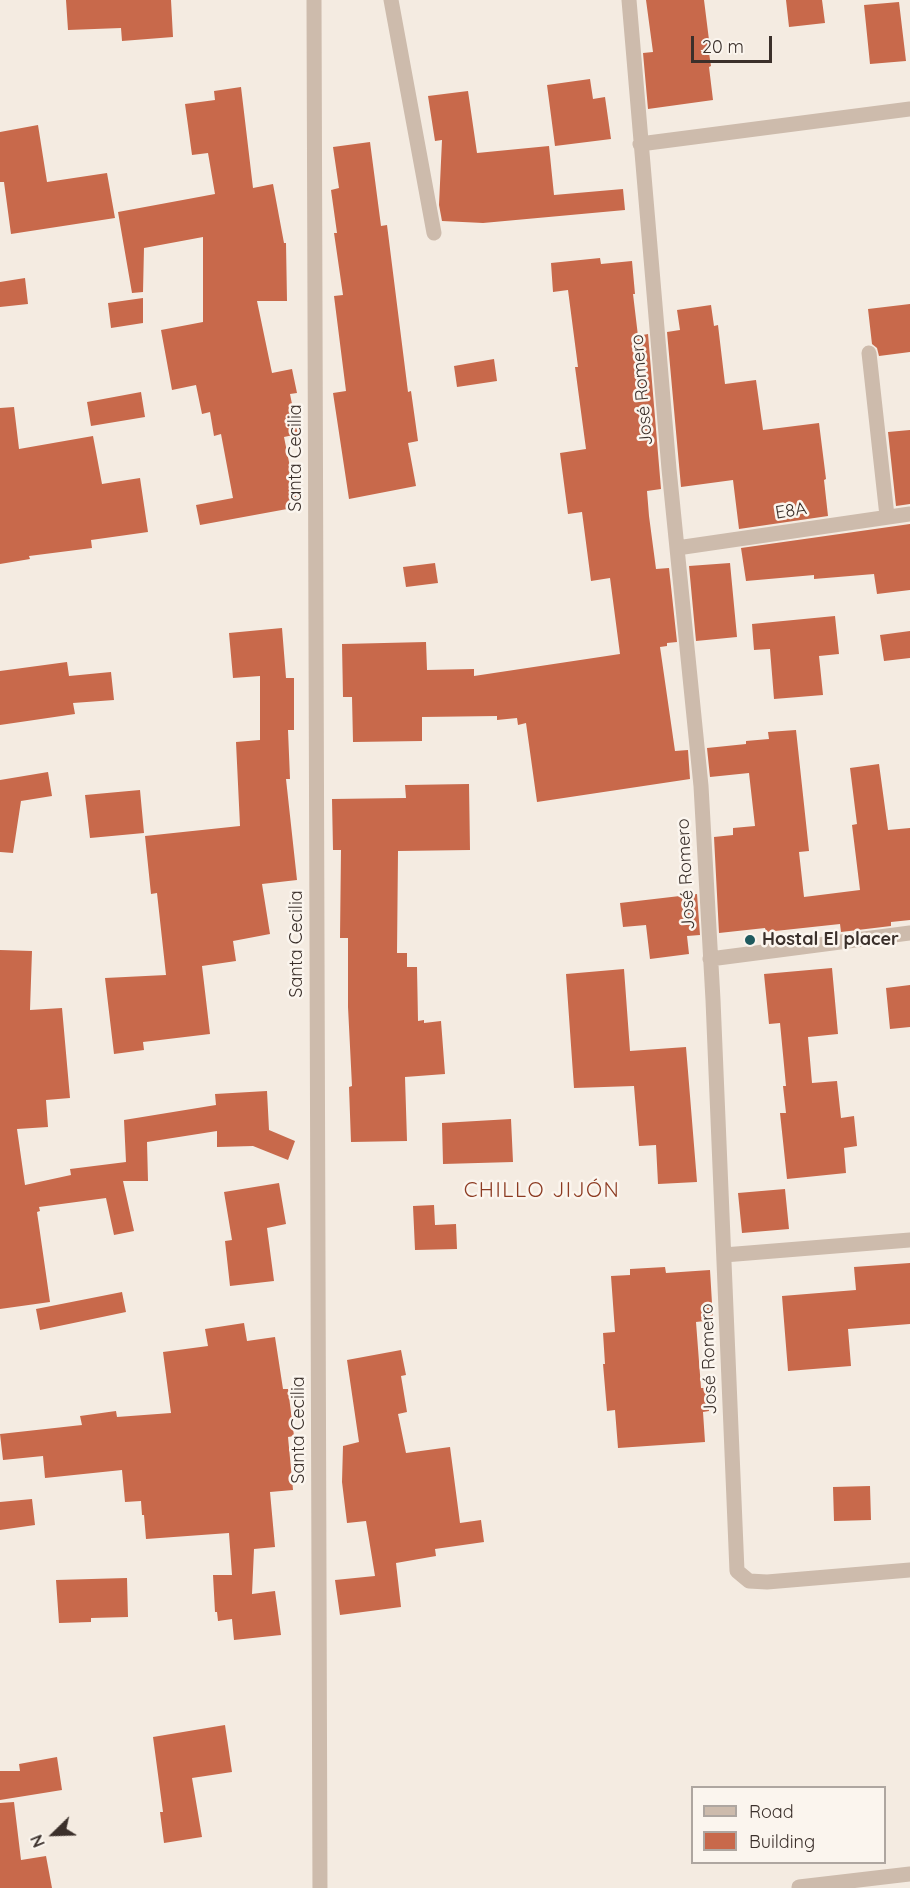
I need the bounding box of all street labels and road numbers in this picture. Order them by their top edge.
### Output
street label: José Romero [626,334,658,446]
street label: Santa Cecilia [285,404,307,512]
street label: E8A [774,498,808,524]
street label: José Romero [672,818,700,930]
street label: Santa Cecilia [286,890,308,998]
street label: José Romero [696,1303,722,1415]
street label: Santa Cecilia [288,1376,310,1484]

